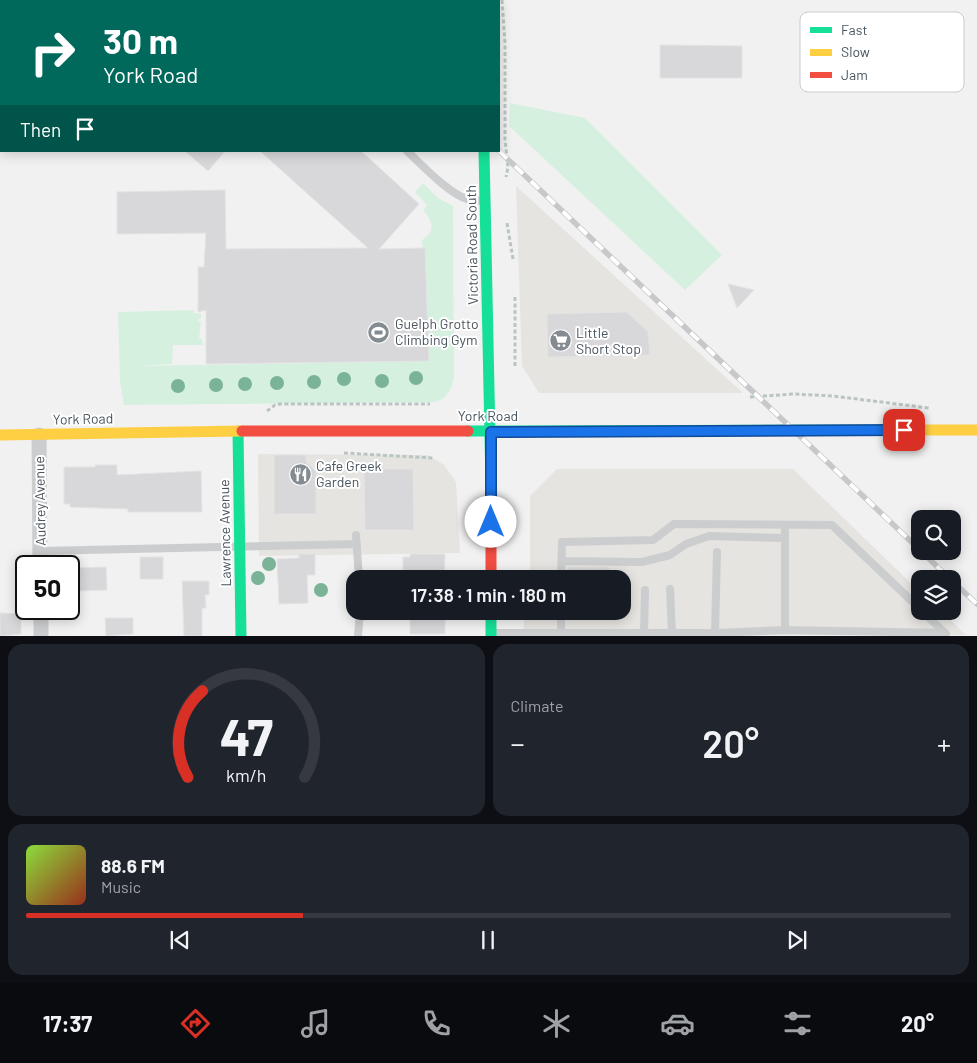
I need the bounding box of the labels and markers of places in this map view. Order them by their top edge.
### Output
place label: Guelph Grotto Climbing Gym [395,315,479,348]
sports icon: Guelph Grotto Climbing Gym [367,320,391,344]
place label: Little Short Stop [576,324,641,357]
supermarket icon: Little Short Stop [548,329,572,353]
pin [883,409,925,451]
place label: Cafe Greek Garden [316,457,382,490]
restaurant icon: Cafe Greek Garden [288,462,312,486]

